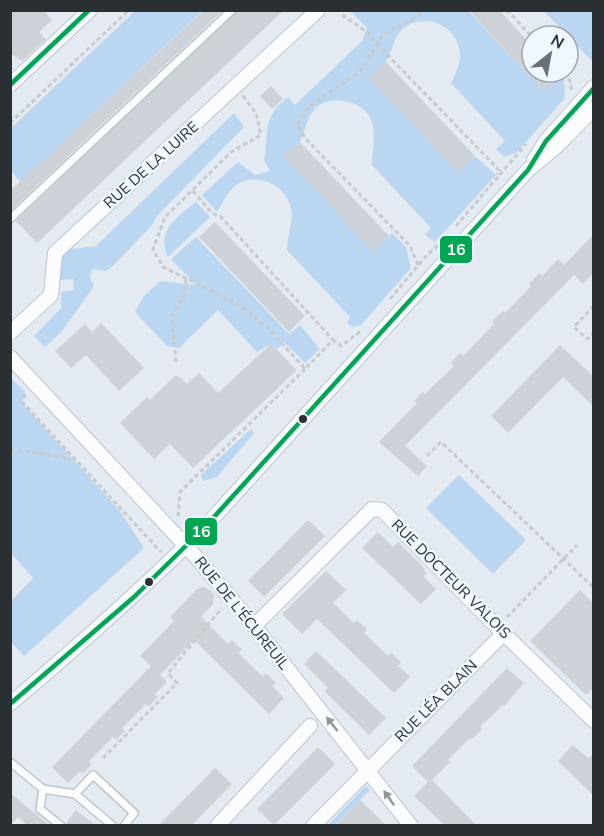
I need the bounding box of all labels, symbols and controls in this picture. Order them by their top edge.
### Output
north arrow [520,24,580,84]
text: N [546,29,568,55]
street label: RUE DE LA LUIRE [99,117,203,213]
line badge: 16 [439,235,473,264]
text: 16 [446,239,466,261]
unlabelled marker [297,413,309,425]
street label: RUE DOCTEUR VALOIS [387,515,515,643]
line badge: 16 [184,517,218,546]
text: 16 [191,521,211,543]
street label: RUE DE L'ÉCUREUIL [190,552,294,674]
unlabelled marker [143,576,155,588]
street label: RUE LÉA BLAIN [390,655,482,747]
one-way arrow [325,716,338,732]
one-way arrow [383,791,395,807]

